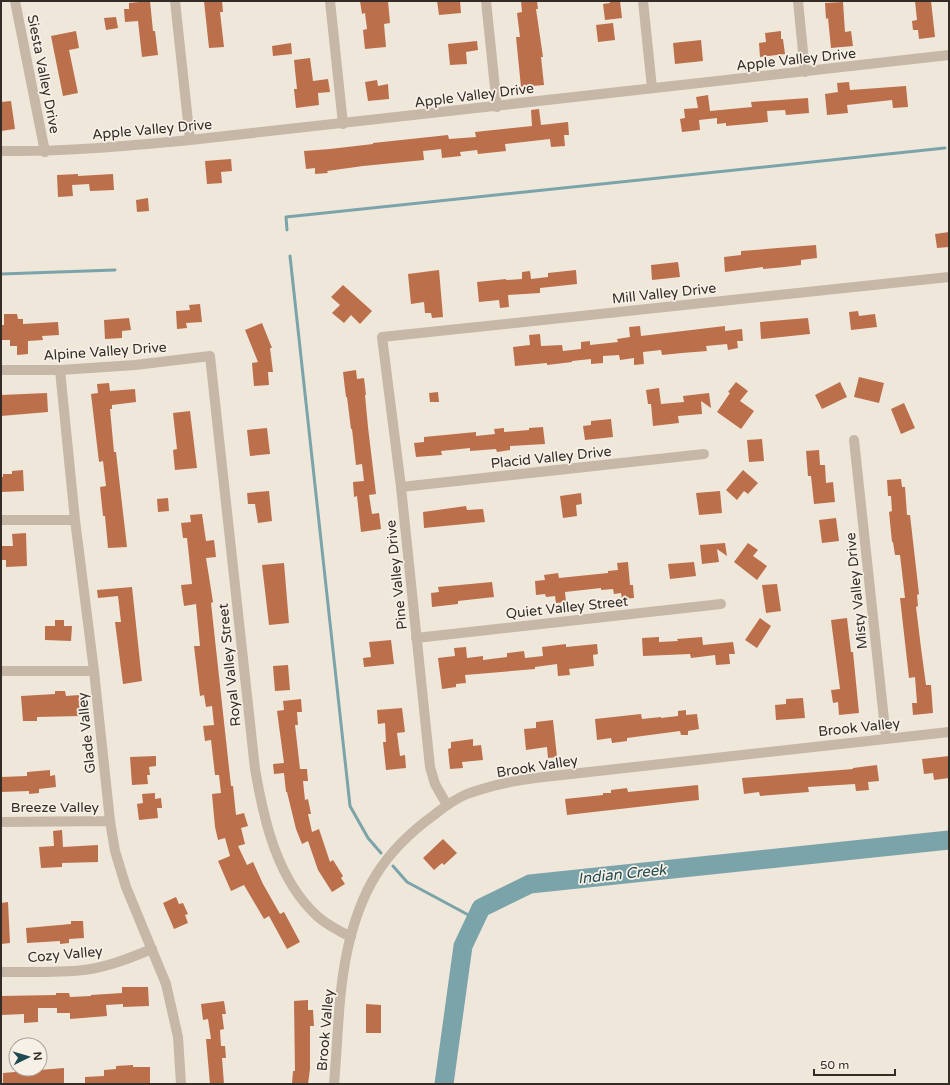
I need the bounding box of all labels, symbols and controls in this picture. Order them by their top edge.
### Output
street label: Siesta Valley Drive [24,13,63,135]
street label: Apple Valley Drive [735,45,857,74]
street label: Apple Valley Drive [413,80,535,111]
street label: Apple Valley Drive [91,116,213,143]
street label: Mill Valley Drive [611,280,717,307]
street label: Alpine Valley Drive [43,339,167,364]
street label: Placid Valley Drive [490,443,612,472]
street label: Pine Valley Drive [382,519,411,631]
street label: Misty Valley Drive [842,532,871,650]
street label: Quiet Valley Street [505,593,630,622]
street label: Royal Valley Street [215,602,244,727]
street label: Glade Valley [74,691,99,774]
street label: Brook Valley [817,715,901,740]
street label: Brook Valley [495,752,579,781]
street label: Breeze Valley [11,799,100,816]
water label: Indian Creek [577,860,669,888]
street label: Cozy Valley [27,943,104,966]
street label: Brook Valley [313,988,338,1072]
north arrow [8,1037,48,1077]
text: N [31,1051,44,1061]
scale bar [814,1051,895,1077]
text: 50 m [820,1058,849,1072]

